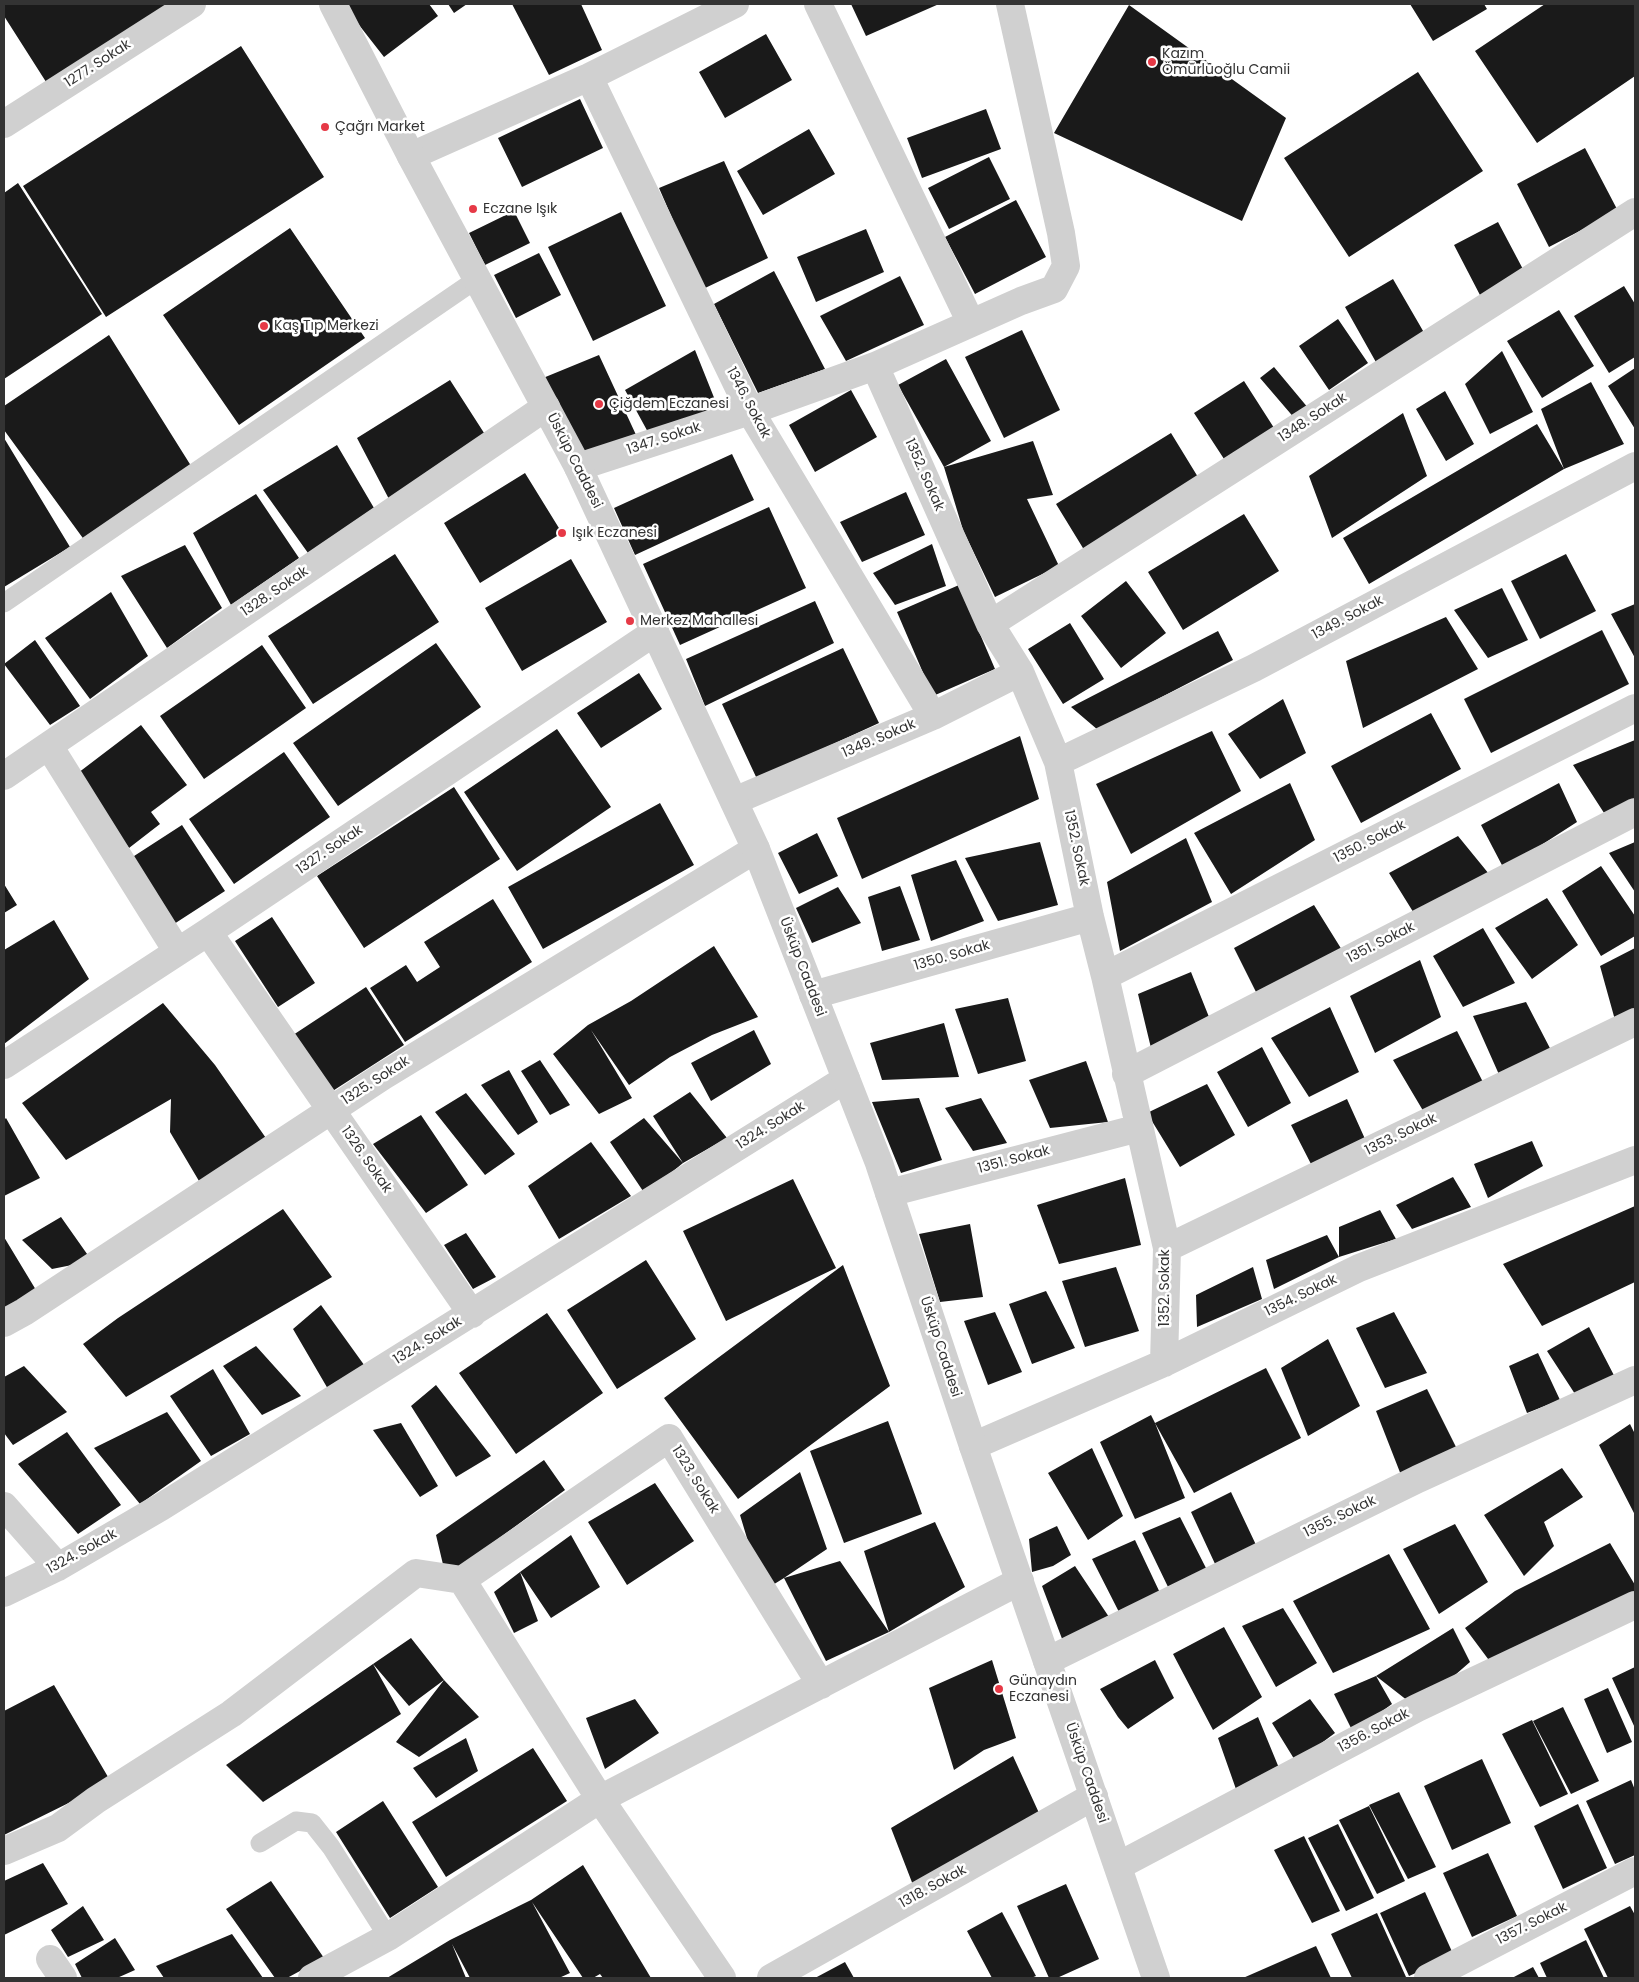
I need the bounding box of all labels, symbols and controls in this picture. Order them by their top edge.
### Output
street label: 1277. Sokak [62,36,134,92]
place label: Kazım Ömürlüoğlu Camii [1162,46,1290,78]
marker: Kazım Ömürlüoğlu Camii [1146,56,1158,68]
place label: Çağrı Market [335,119,425,135]
marker: Çağrı Market [319,121,331,133]
place label: Eczane Işık [483,201,557,217]
marker: Eczane Işık [467,203,479,215]
place label: Kaş Tıp Merkezi [274,318,379,334]
marker: Kaş Tıp Merkezi [258,320,270,332]
street label: 1346. Sokak [722,365,774,441]
street label: 1348. Sokak [1276,390,1350,446]
place label: Çiğdem Eczanesi [609,396,729,412]
marker: Çiğdem Eczanesi [593,398,605,410]
street label: Üsküp Caddesi [543,411,605,511]
street label: 1347. Sokak [625,419,703,459]
street label: 1352. Sokak [901,436,947,514]
place label: Işık Eczanesi [572,525,657,541]
marker: Işık Eczanesi [556,527,568,539]
street label: 1328. Sokak [238,563,312,621]
street label: 1349. Sokak [1310,592,1386,644]
place label: Merkez Mahallesi [640,613,758,629]
marker: Merkez Mahallesi [624,615,636,627]
street label: 1349. Sokak [840,716,918,762]
street label: 1352. Sokak [1060,808,1092,888]
street label: 1350. Sokak [1331,817,1409,867]
street label: 1327. Sokak [294,822,366,878]
street label: Üsküp Caddesi [775,915,829,1019]
street label: 1351. Sokak [1344,919,1418,967]
street label: 1350. Sokak [912,937,992,975]
street label: 1325. Sokak [339,1053,413,1109]
street label: 1324. Sokak [734,1098,808,1154]
street label: 1353. Sokak [1362,1110,1440,1160]
street label: 1326. Sokak [337,1123,395,1197]
street label: 1351. Sokak [976,1142,1052,1178]
street label: 1352. Sokak [1157,1249,1173,1327]
street label: 1354. Sokak [1262,1271,1340,1321]
street label: Üsküp Caddesi [916,1295,964,1399]
street label: 1324. Sokak [391,1313,465,1369]
street label: 1323. Sokak [668,1443,722,1517]
street label: 1355. Sokak [1301,1492,1379,1542]
street label: 1324. Sokak [44,1526,120,1578]
place label: Günaydın Eczanesi [1009,1673,1077,1705]
marker: Günaydın Eczanesi [993,1683,1005,1695]
street label: 1356. Sokak [1336,1705,1412,1757]
street label: Üsküp Caddesi [1061,1721,1111,1825]
street label: 1318. Sokak [897,1862,969,1912]
street label: 1357. Sokak [1494,1899,1570,1949]

